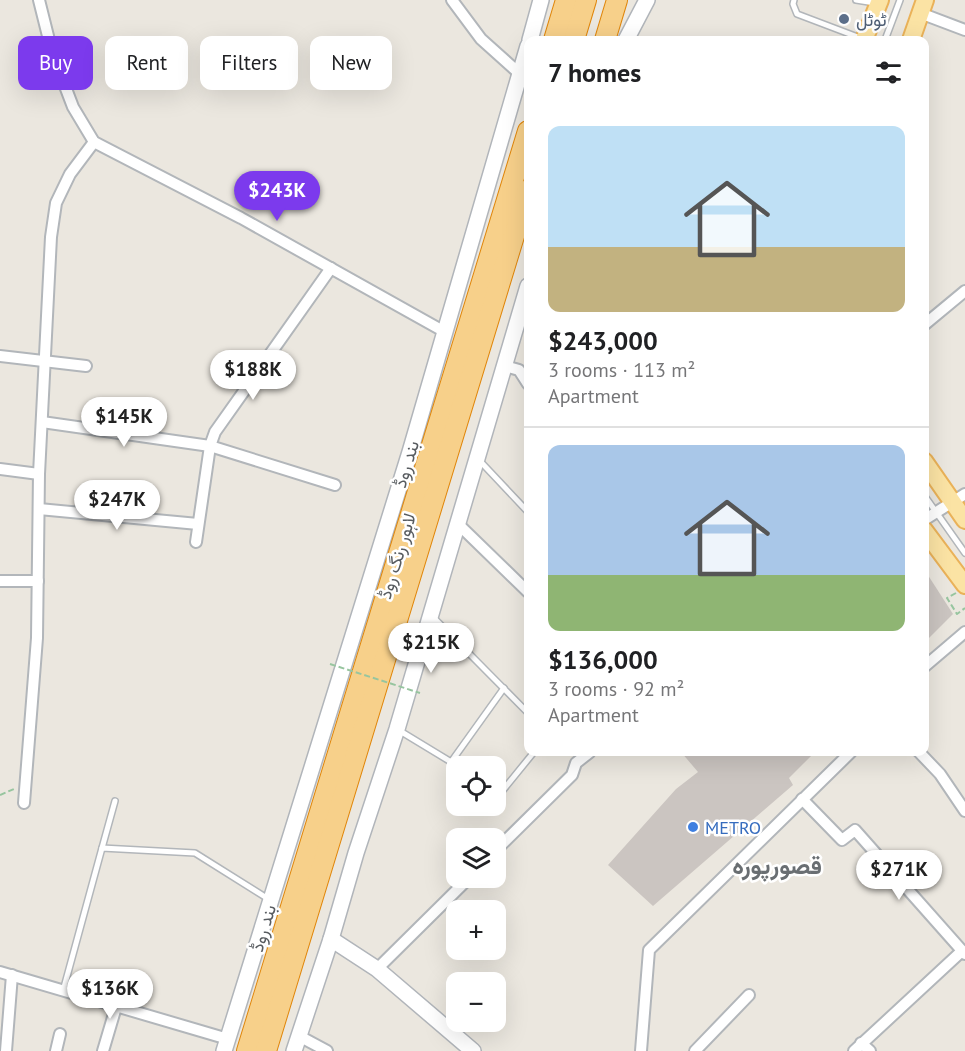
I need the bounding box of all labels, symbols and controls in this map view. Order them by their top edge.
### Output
place label: ٹوٹل [856,8,887,31]
marker: ٹوٹل [837,12,851,26]
chip: Buy [18,36,93,90]
chip: Rent [105,36,188,90]
chip: Filters [200,36,298,90]
chip: New [310,36,392,90]
text: 7 homes [548,56,641,89]
icon: filters [872,56,905,89]
icon: home [673,165,781,273]
pin: $243K [235,171,319,222]
text: $243K [248,177,306,203]
text: $243,000 [548,324,658,357]
pin: $188K [211,350,295,401]
text: $188K [224,356,282,382]
text: 3 rooms · 113 m² [548,357,695,383]
text: Apartment [548,383,639,409]
pin: $145K [82,397,166,448]
text: $145K [95,403,153,429]
street label: بند روڈ [388,438,424,490]
pin: $247K [75,480,159,531]
icon: home [673,484,781,592]
text: $247K [88,486,146,512]
street label: لاہور رنگ روڈ [373,510,422,602]
pin: $215K [389,623,473,674]
text: $215K [402,629,460,655]
text: $136,000 [548,643,658,676]
text: 3 rooms · 92 m² [548,676,684,702]
text: Apartment [548,702,639,728]
map controls [446,756,506,1032]
button: locate [446,756,506,816]
place label: METRO [705,816,761,839]
marker: METRO [686,820,700,834]
button: layers [446,828,506,888]
district label: قصورپورہ [732,850,822,882]
pin: $271K [857,850,941,901]
text: $271K [870,856,928,882]
button: + [446,900,506,960]
street label: بند روڈ [245,902,281,954]
pin: $136K [68,969,152,1020]
button: − [446,972,506,1032]
text: $136K [81,975,139,1001]

